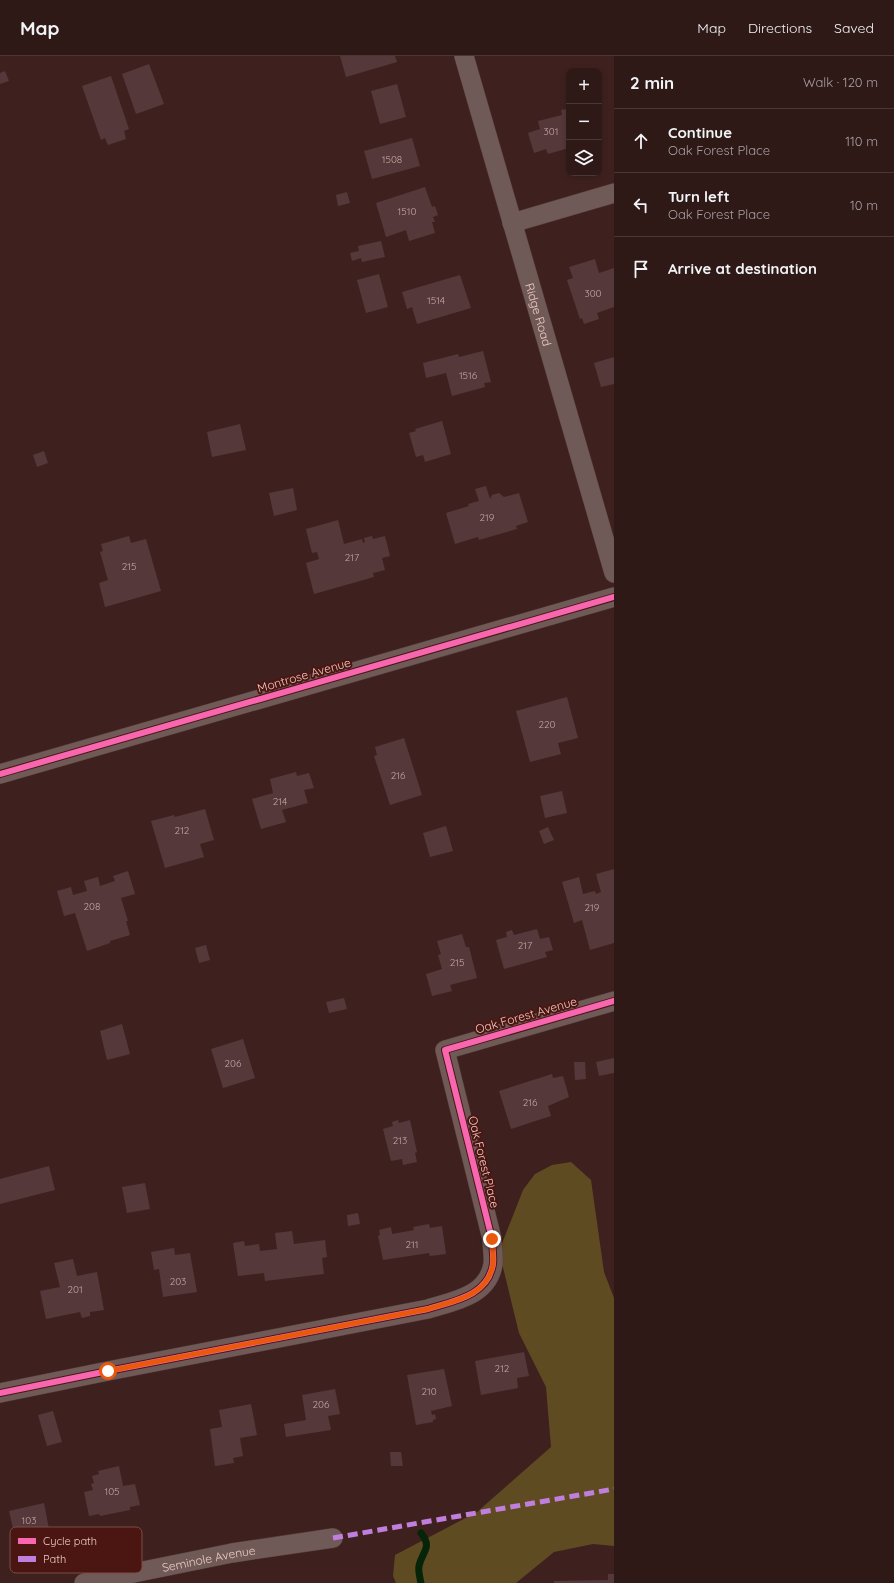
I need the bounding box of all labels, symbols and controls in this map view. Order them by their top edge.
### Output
text: Map [20,16,59,40]
text: Map [697,19,726,37]
text: Directions [748,19,812,37]
text: Saved [834,19,874,37]
map controls [566,68,602,176]
button: + [566,68,602,104]
text: 2 min [630,72,674,93]
text: Walk · 120 m [803,74,878,90]
button: − [566,104,602,140]
text: Continue [668,123,732,142]
house number: 301 [544,125,558,138]
icon: ahead [630,130,652,152]
text: 110 m [845,133,878,149]
button: layers [566,140,602,176]
text: Oak Forest Place [668,142,770,158]
house number: 1508 [382,153,402,166]
text: Turn left [668,187,730,206]
icon: left [630,194,652,216]
text: 10 m [850,197,878,213]
house number: 1510 [398,205,416,218]
text: Oak Forest Place [668,206,770,222]
icon: arrive [630,258,652,280]
text: Arrive at destination [668,259,817,278]
street label: Ridge Road [523,281,555,348]
house number: 300 [584,287,602,300]
house number: 1514 [427,294,445,307]
house number: 1516 [459,369,478,382]
house number: 219 [480,511,495,524]
house number: 217 [345,551,359,564]
house number: 215 [122,560,136,573]
street label: Montrose Avenue [256,654,353,696]
house number: 220 [538,718,556,731]
house number: 216 [391,769,406,782]
house number: 214 [273,795,287,808]
house number: 212 [175,824,190,837]
house number: 208 [84,900,100,913]
house number: 219 [585,901,600,914]
house number: 217 [518,939,532,952]
house number: 215 [450,956,464,969]
street label: Oak Forest Avenue [473,993,579,1037]
house number: 206 [225,1057,242,1070]
house number: 216 [523,1096,538,1109]
street label: Oak Forest Place [465,1114,503,1210]
house number: 213 [393,1134,407,1147]
route end [483,1230,501,1248]
house number: 211 [406,1238,418,1251]
house number: 203 [170,1275,186,1288]
house number: 201 [67,1283,83,1296]
route start [99,1362,117,1380]
house number: 212 [495,1362,510,1375]
house number: 210 [421,1385,437,1398]
house number: 206 [313,1398,330,1411]
house number: 105 [104,1485,120,1498]
house number: 103 [22,1514,36,1527]
legend [10,1527,142,1573]
text: Cycle path [43,1534,97,1548]
street label: Seminole Avenue [160,1542,257,1575]
text: Path [43,1552,66,1566]

